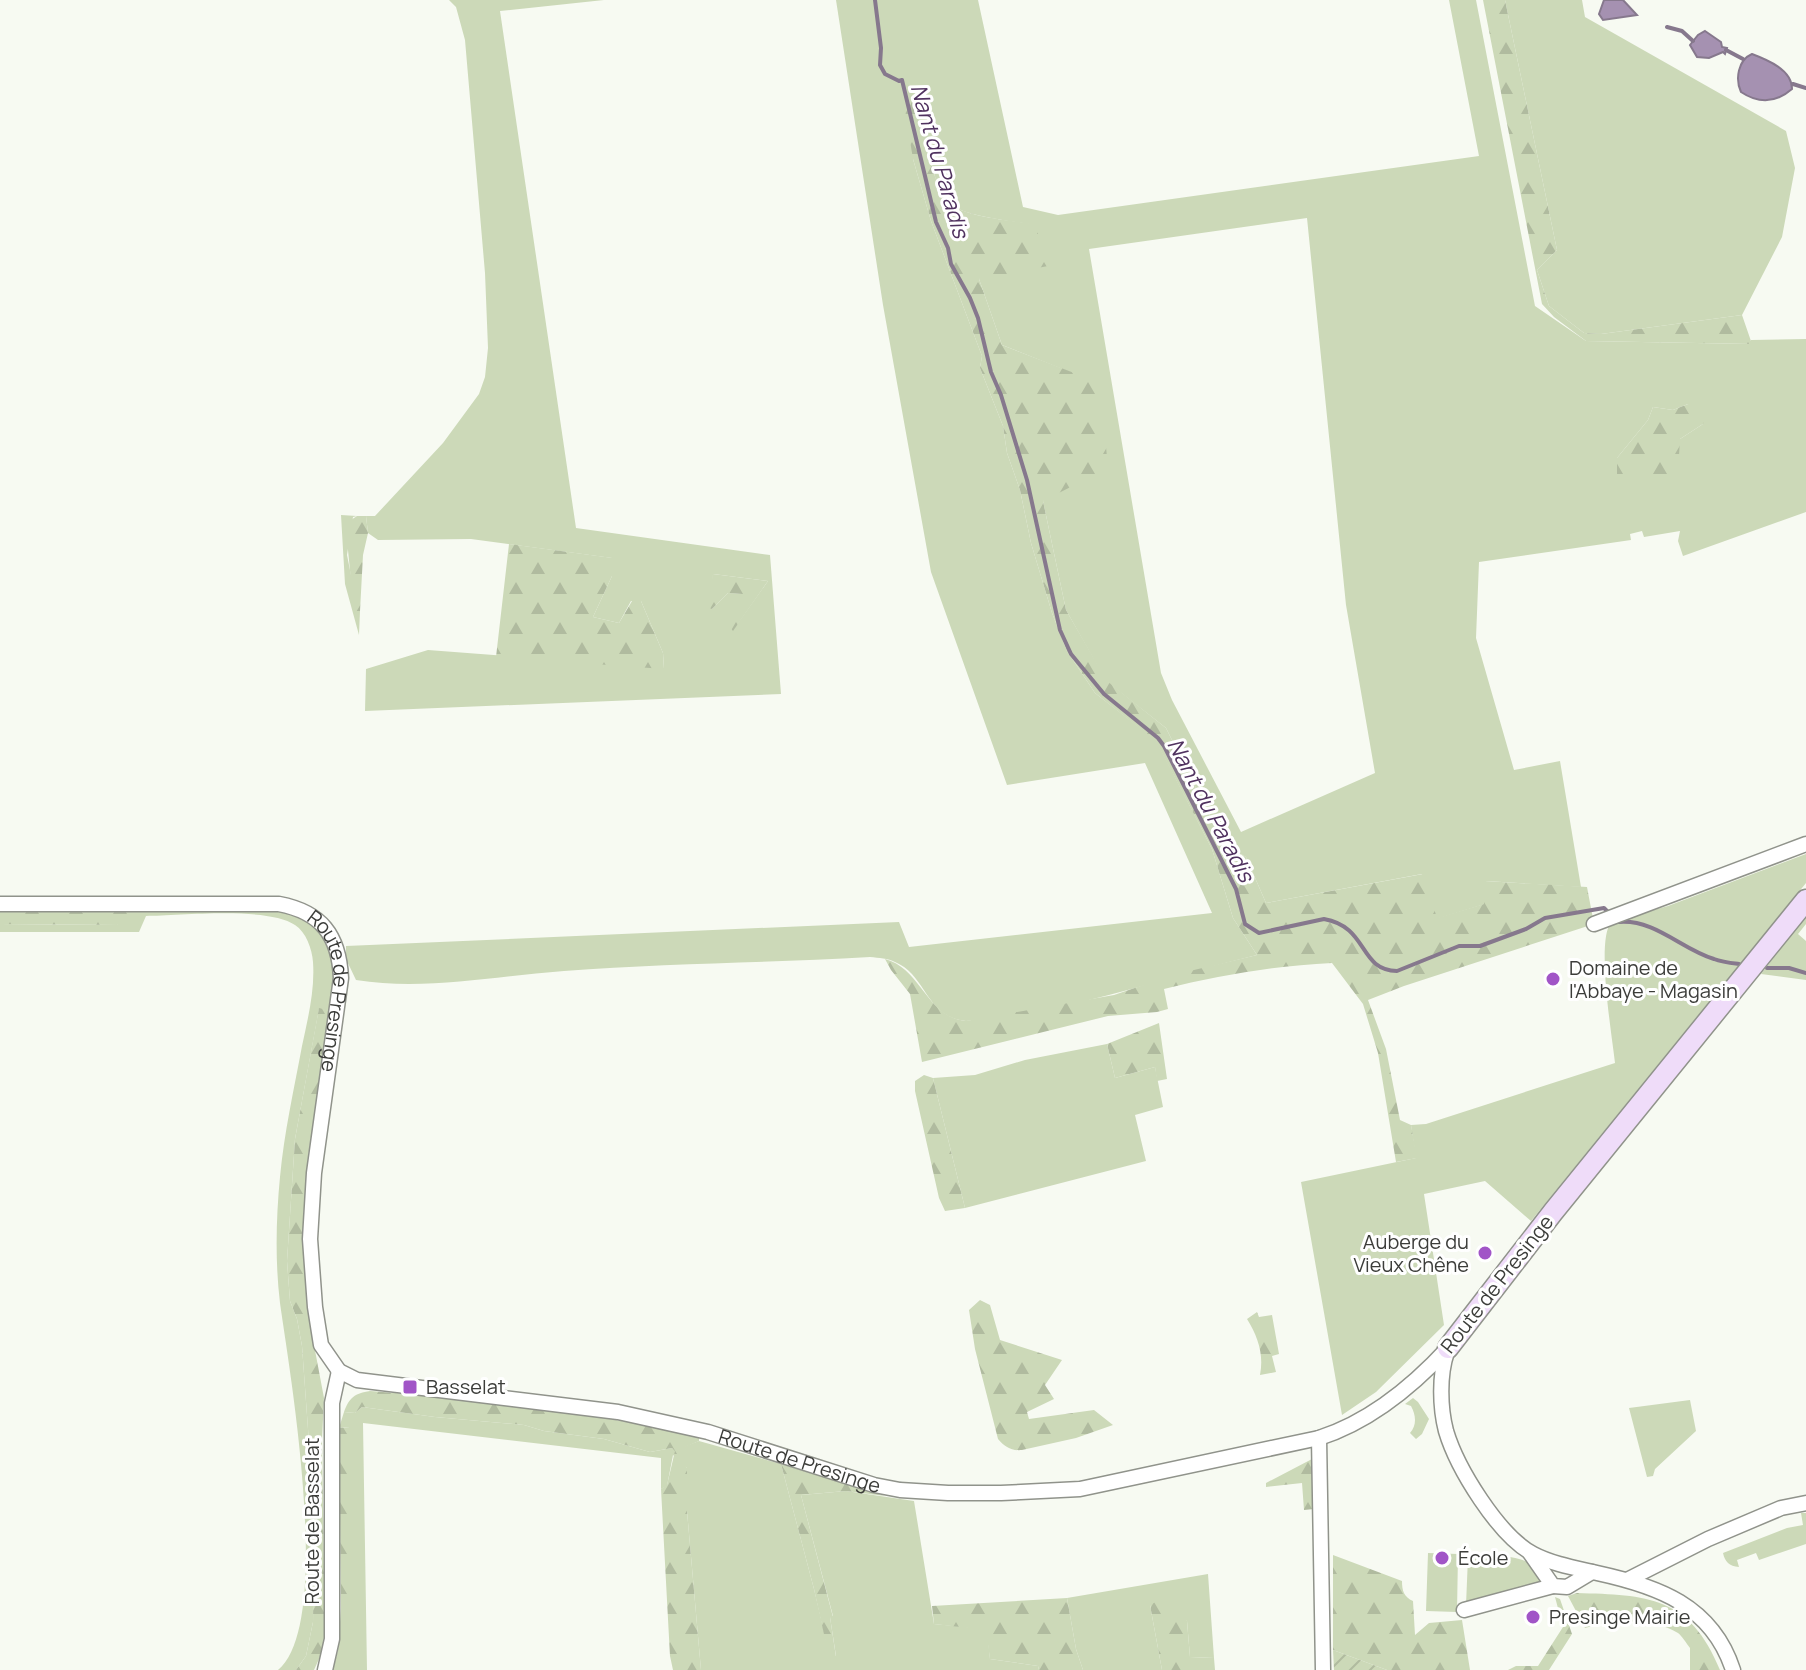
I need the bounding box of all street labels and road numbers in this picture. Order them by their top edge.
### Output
street label: Route de Presinge [302,903,355,1074]
street label: Route de Presinge [1434,1209,1559,1358]
street label: Route de Presinge [715,1422,883,1499]
street label: Route de Basselat [298,1437,325,1605]

